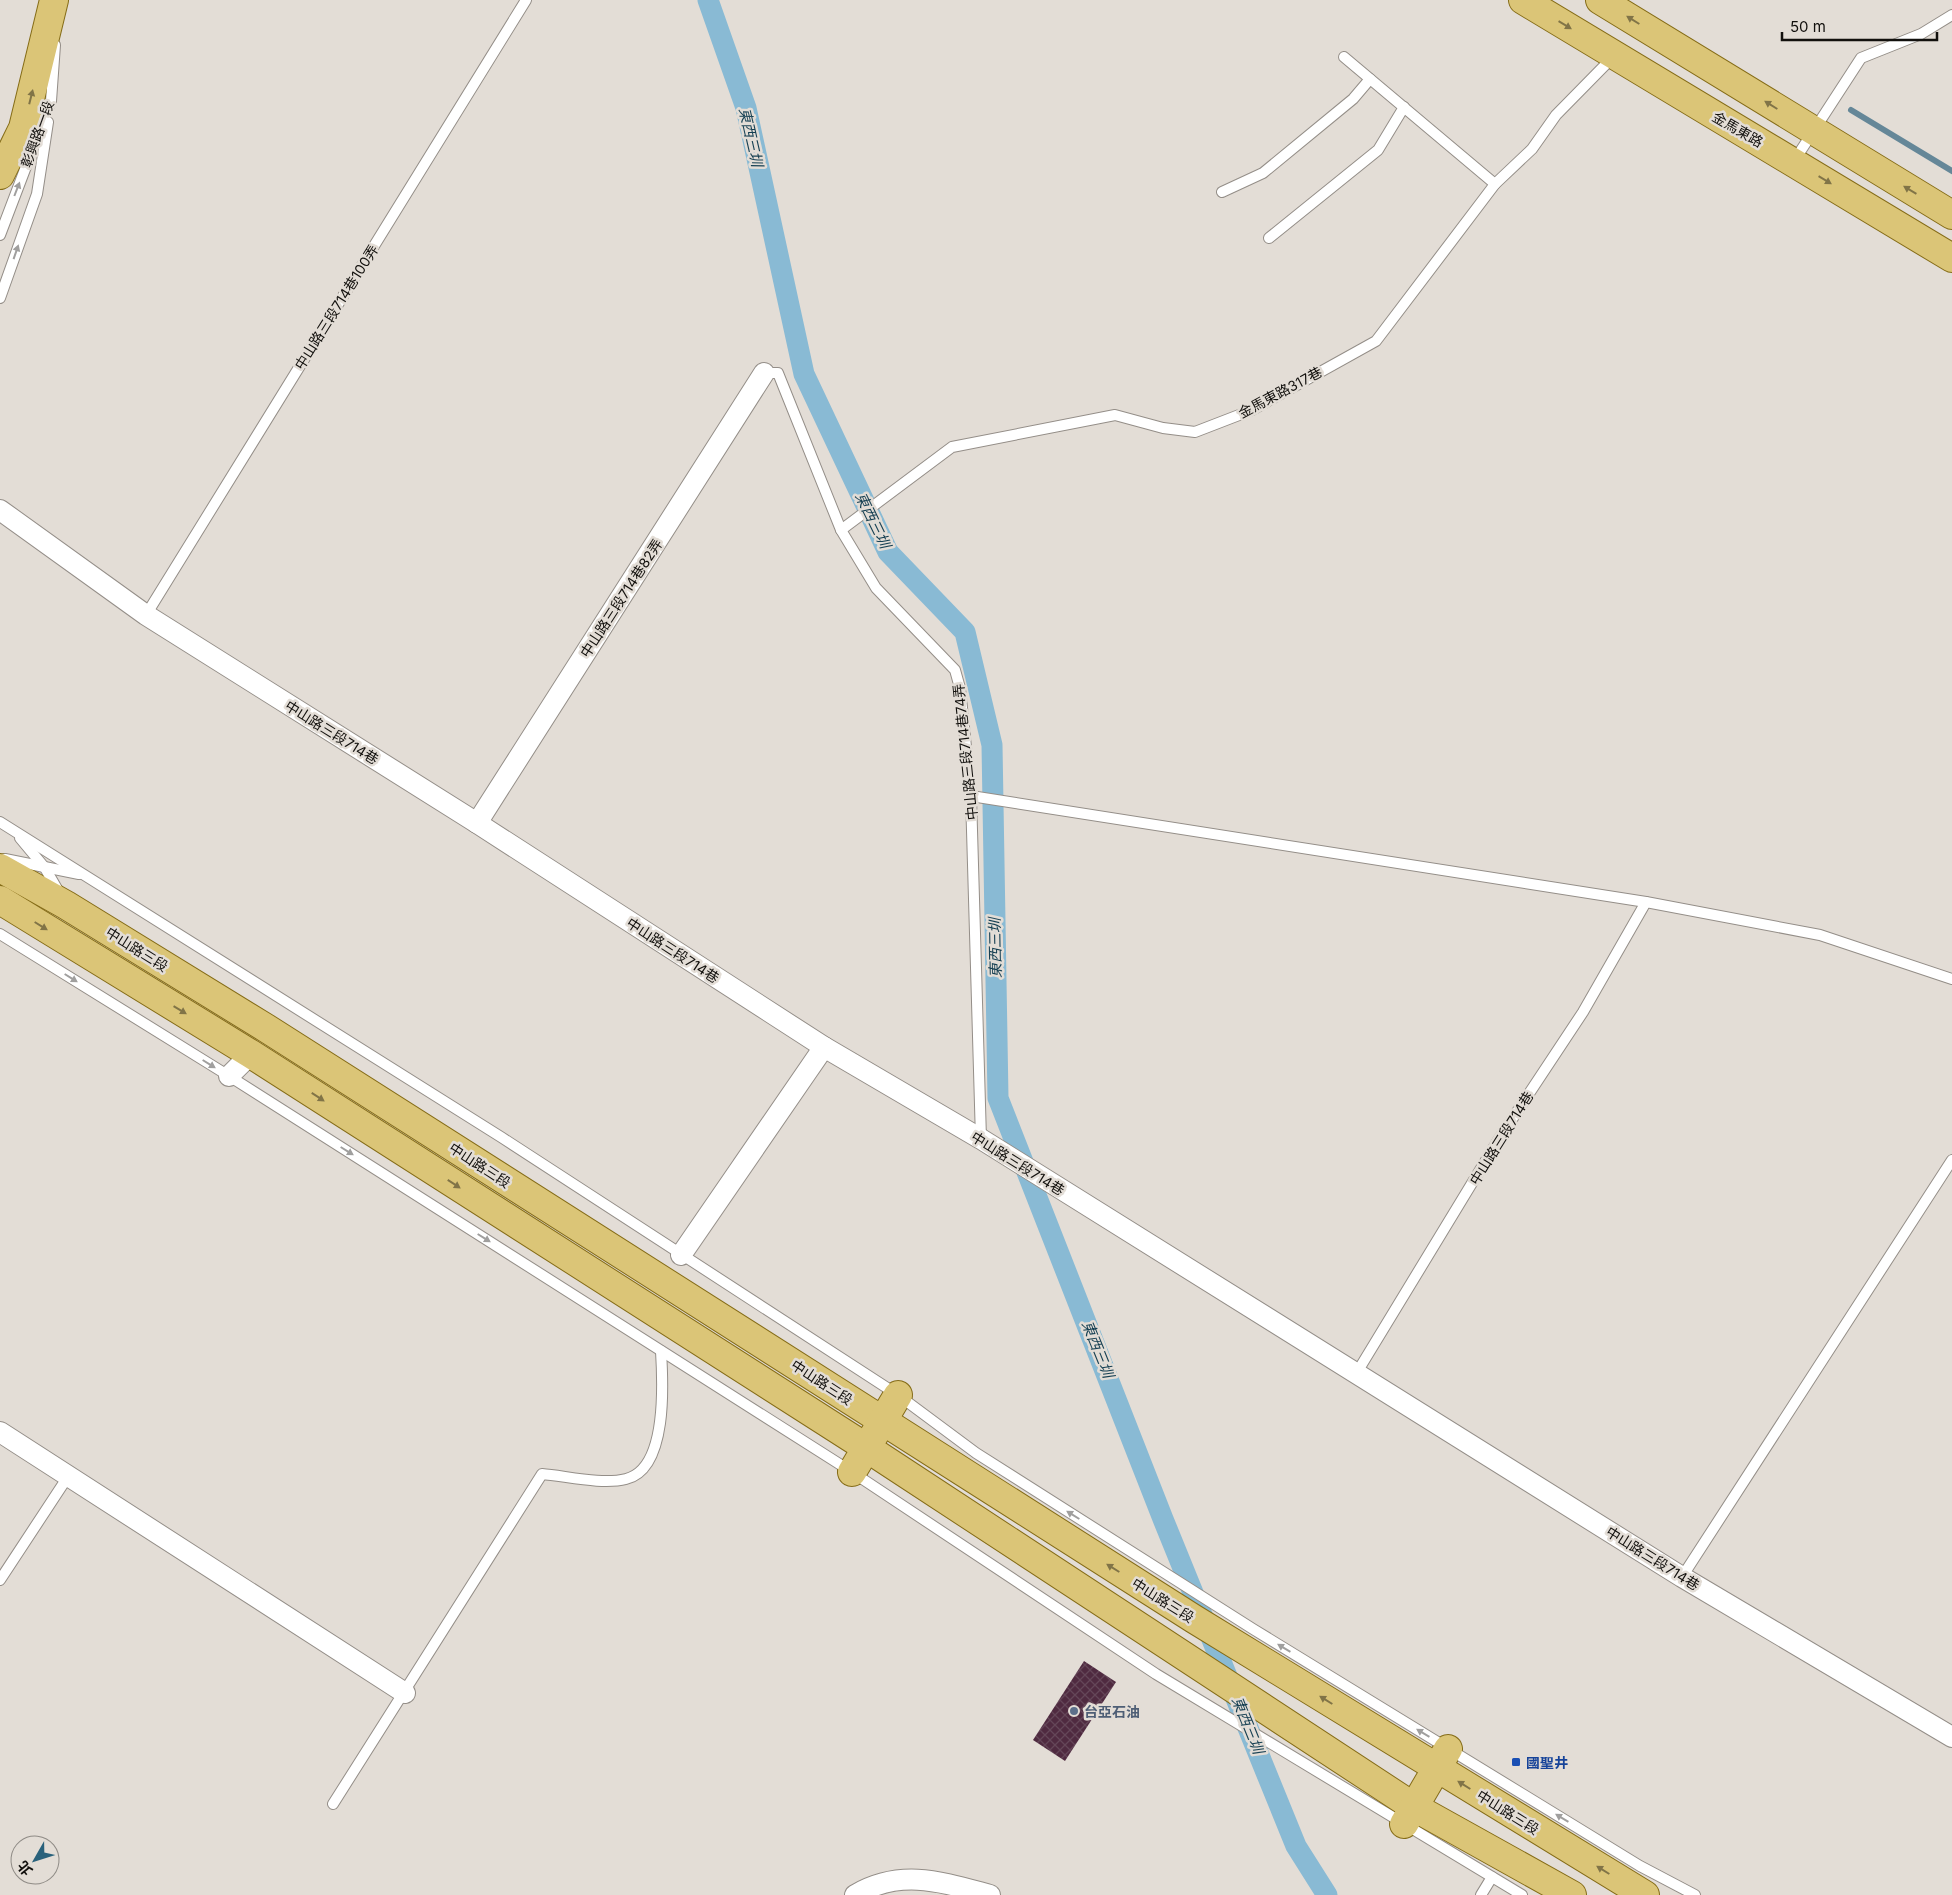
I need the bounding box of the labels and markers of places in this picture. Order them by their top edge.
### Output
place label: 台亞石油 [1084,1703,1140,1720]
marker: 台亞石油 [1068,1705,1080,1717]
place label: 國聖井 [1526,1754,1568,1771]
marker: 國聖井 [1510,1756,1522,1768]

